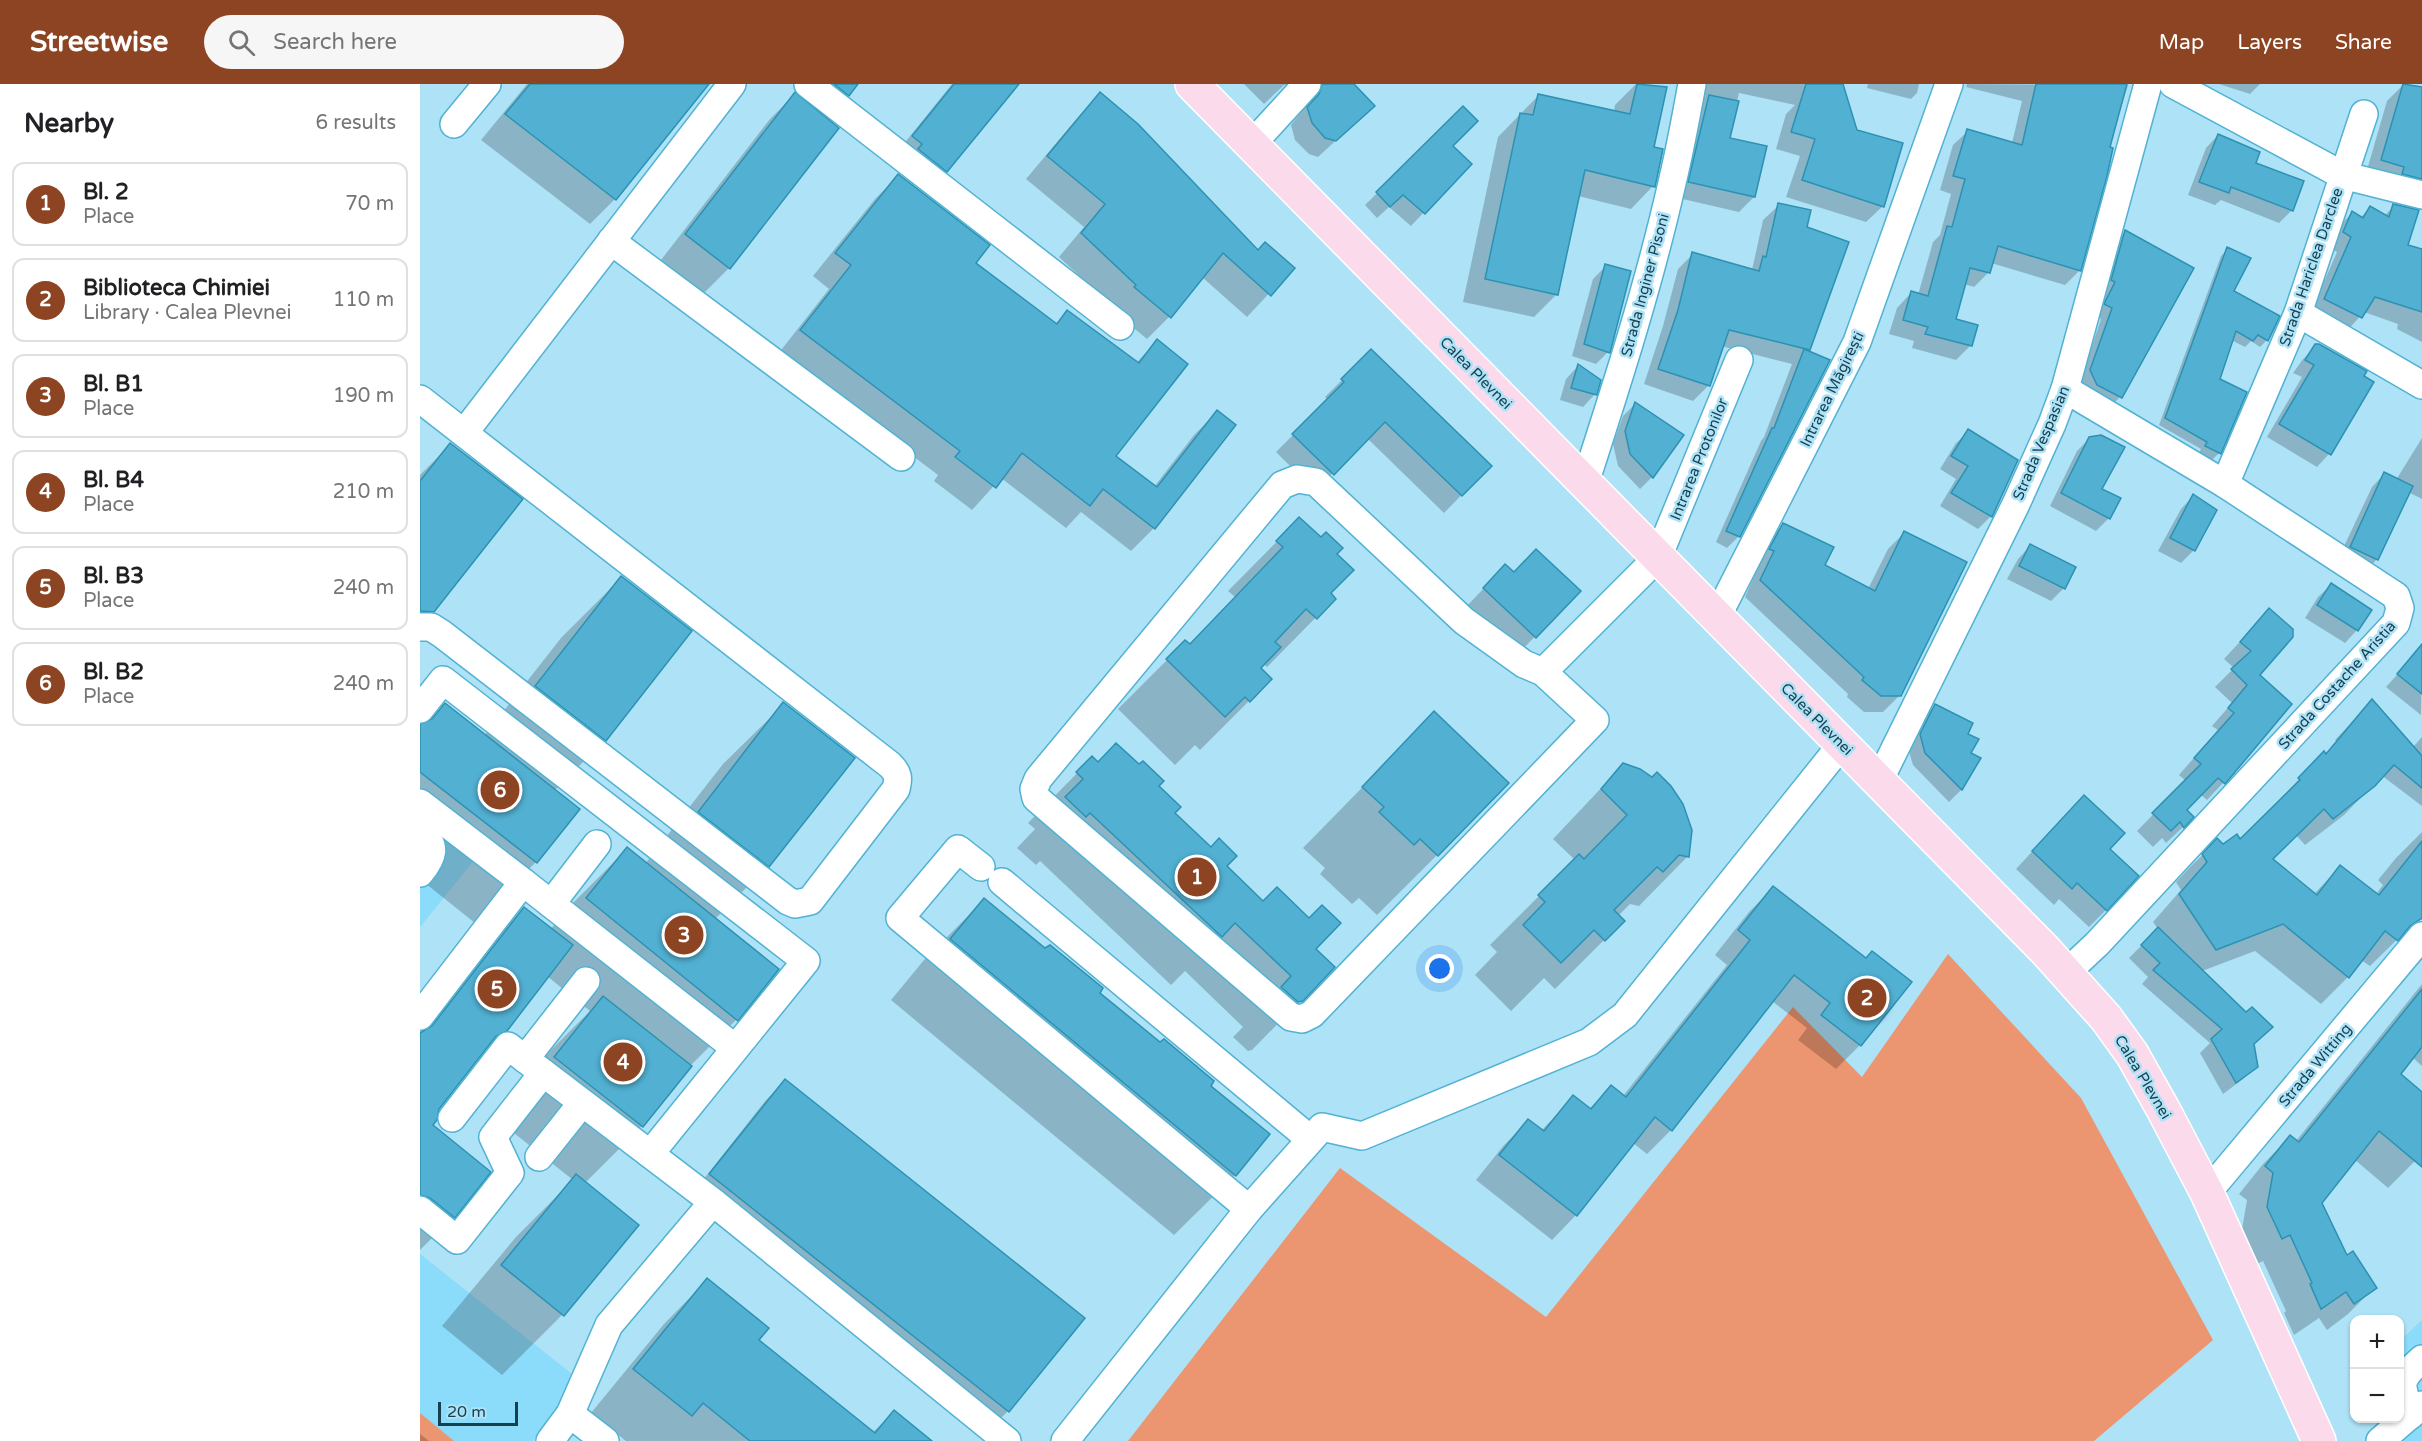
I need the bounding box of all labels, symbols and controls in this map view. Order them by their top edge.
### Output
search box [204,15,624,69]
text: Streetwise [30,25,168,59]
icon: search [225,26,258,59]
text: Search here [273,29,397,55]
text: Map [2159,30,2204,55]
text: Layers [2237,30,2302,55]
text: Share [2335,30,2392,55]
text: Nearby [24,108,114,139]
text: 6 results [316,111,396,135]
text: Bl. 2 [83,179,129,205]
street label: Strada Hariclea Darclee [2275,186,2347,348]
text: 1 [39,192,52,216]
text: 70 m [345,192,394,216]
text: Place [83,205,134,229]
street label: Strada Inginer Pisoni [1617,212,1673,358]
text: Biblioteca Chimiei [83,275,270,301]
text: 2 [39,288,52,312]
text: 110 m [333,288,394,312]
text: Library · Calea Plevnei [83,301,292,325]
street label: Intrarea Măgirești [1796,328,1868,450]
street label: Calea Plevnei [1436,333,1516,413]
text: Bl. B1 [83,371,144,397]
street label: Strada Vespasian [2009,383,2073,503]
text: 3 [39,384,52,408]
text: 190 m [333,384,394,408]
street label: Intrarea Protonilor [1666,395,1732,523]
text: Place [83,397,134,421]
text: Bl. B4 [83,467,144,493]
text: 4 [39,480,52,504]
text: 210 m [333,480,394,504]
text: Place [83,493,134,517]
text: Bl. B3 [83,563,144,589]
text: 5 [39,576,52,600]
text: 240 m [333,576,394,600]
text: Place [83,589,134,613]
street label: Strada Costache Aristia [2275,617,2399,753]
text: Bl. B2 [83,659,144,685]
text: 6 [39,672,52,696]
text: 240 m [333,672,394,696]
street label: Calea Plevnei [1777,679,1857,759]
text: Place [83,685,134,709]
pin: 6 [480,768,520,812]
pin: 1 [1178,854,1216,900]
pin: 3 [664,912,704,958]
your location [1425,954,1454,983]
pin: 5 [478,966,517,1012]
pin: 2 [1848,976,1886,1020]
street label: Strada Witting [2275,1020,2355,1110]
street label: Calea Plevnei [2111,1032,2175,1122]
pin: 4 [604,1040,642,1084]
map controls [2350,1315,2404,1423]
button: + [2350,1315,2404,1369]
button: − [2350,1369,2404,1423]
scale bar [438,1399,518,1426]
text: 20 m [447,1402,486,1422]

